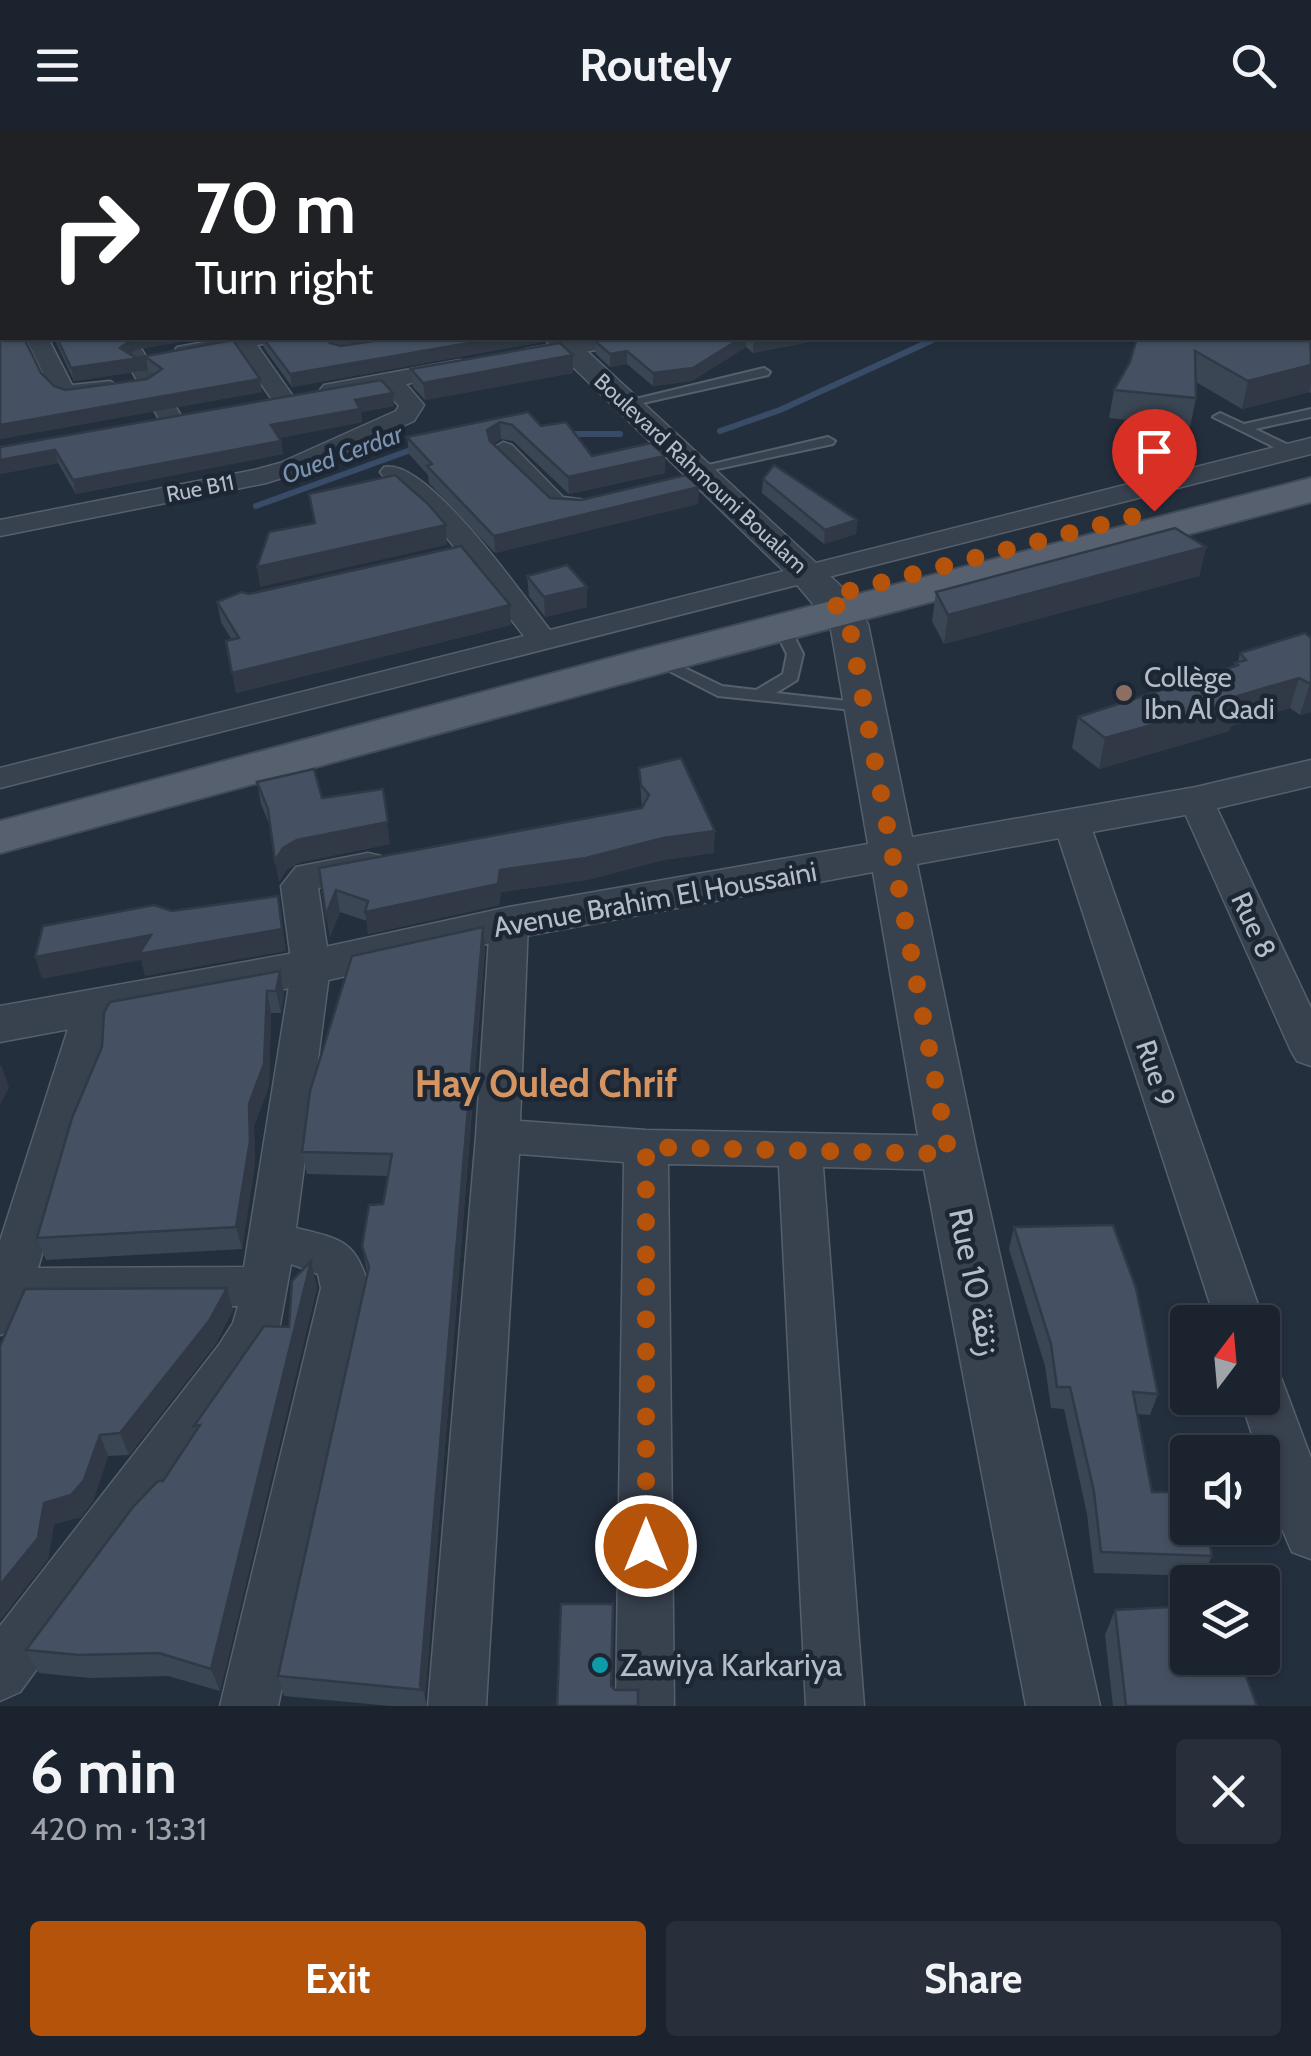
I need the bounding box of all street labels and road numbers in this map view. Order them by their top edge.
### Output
street label: Boulevard Rahmouni Boualam [589,368,813,579]
street label: Rue B11 [164,469,236,508]
street label: Avenue Brahim El Houssaini [491,854,819,944]
street label: Rue 8 [1224,887,1284,963]
street label: Rue 9 [1129,1035,1183,1111]
street label: Rue 10 زنقة [940,1205,1010,1359]

